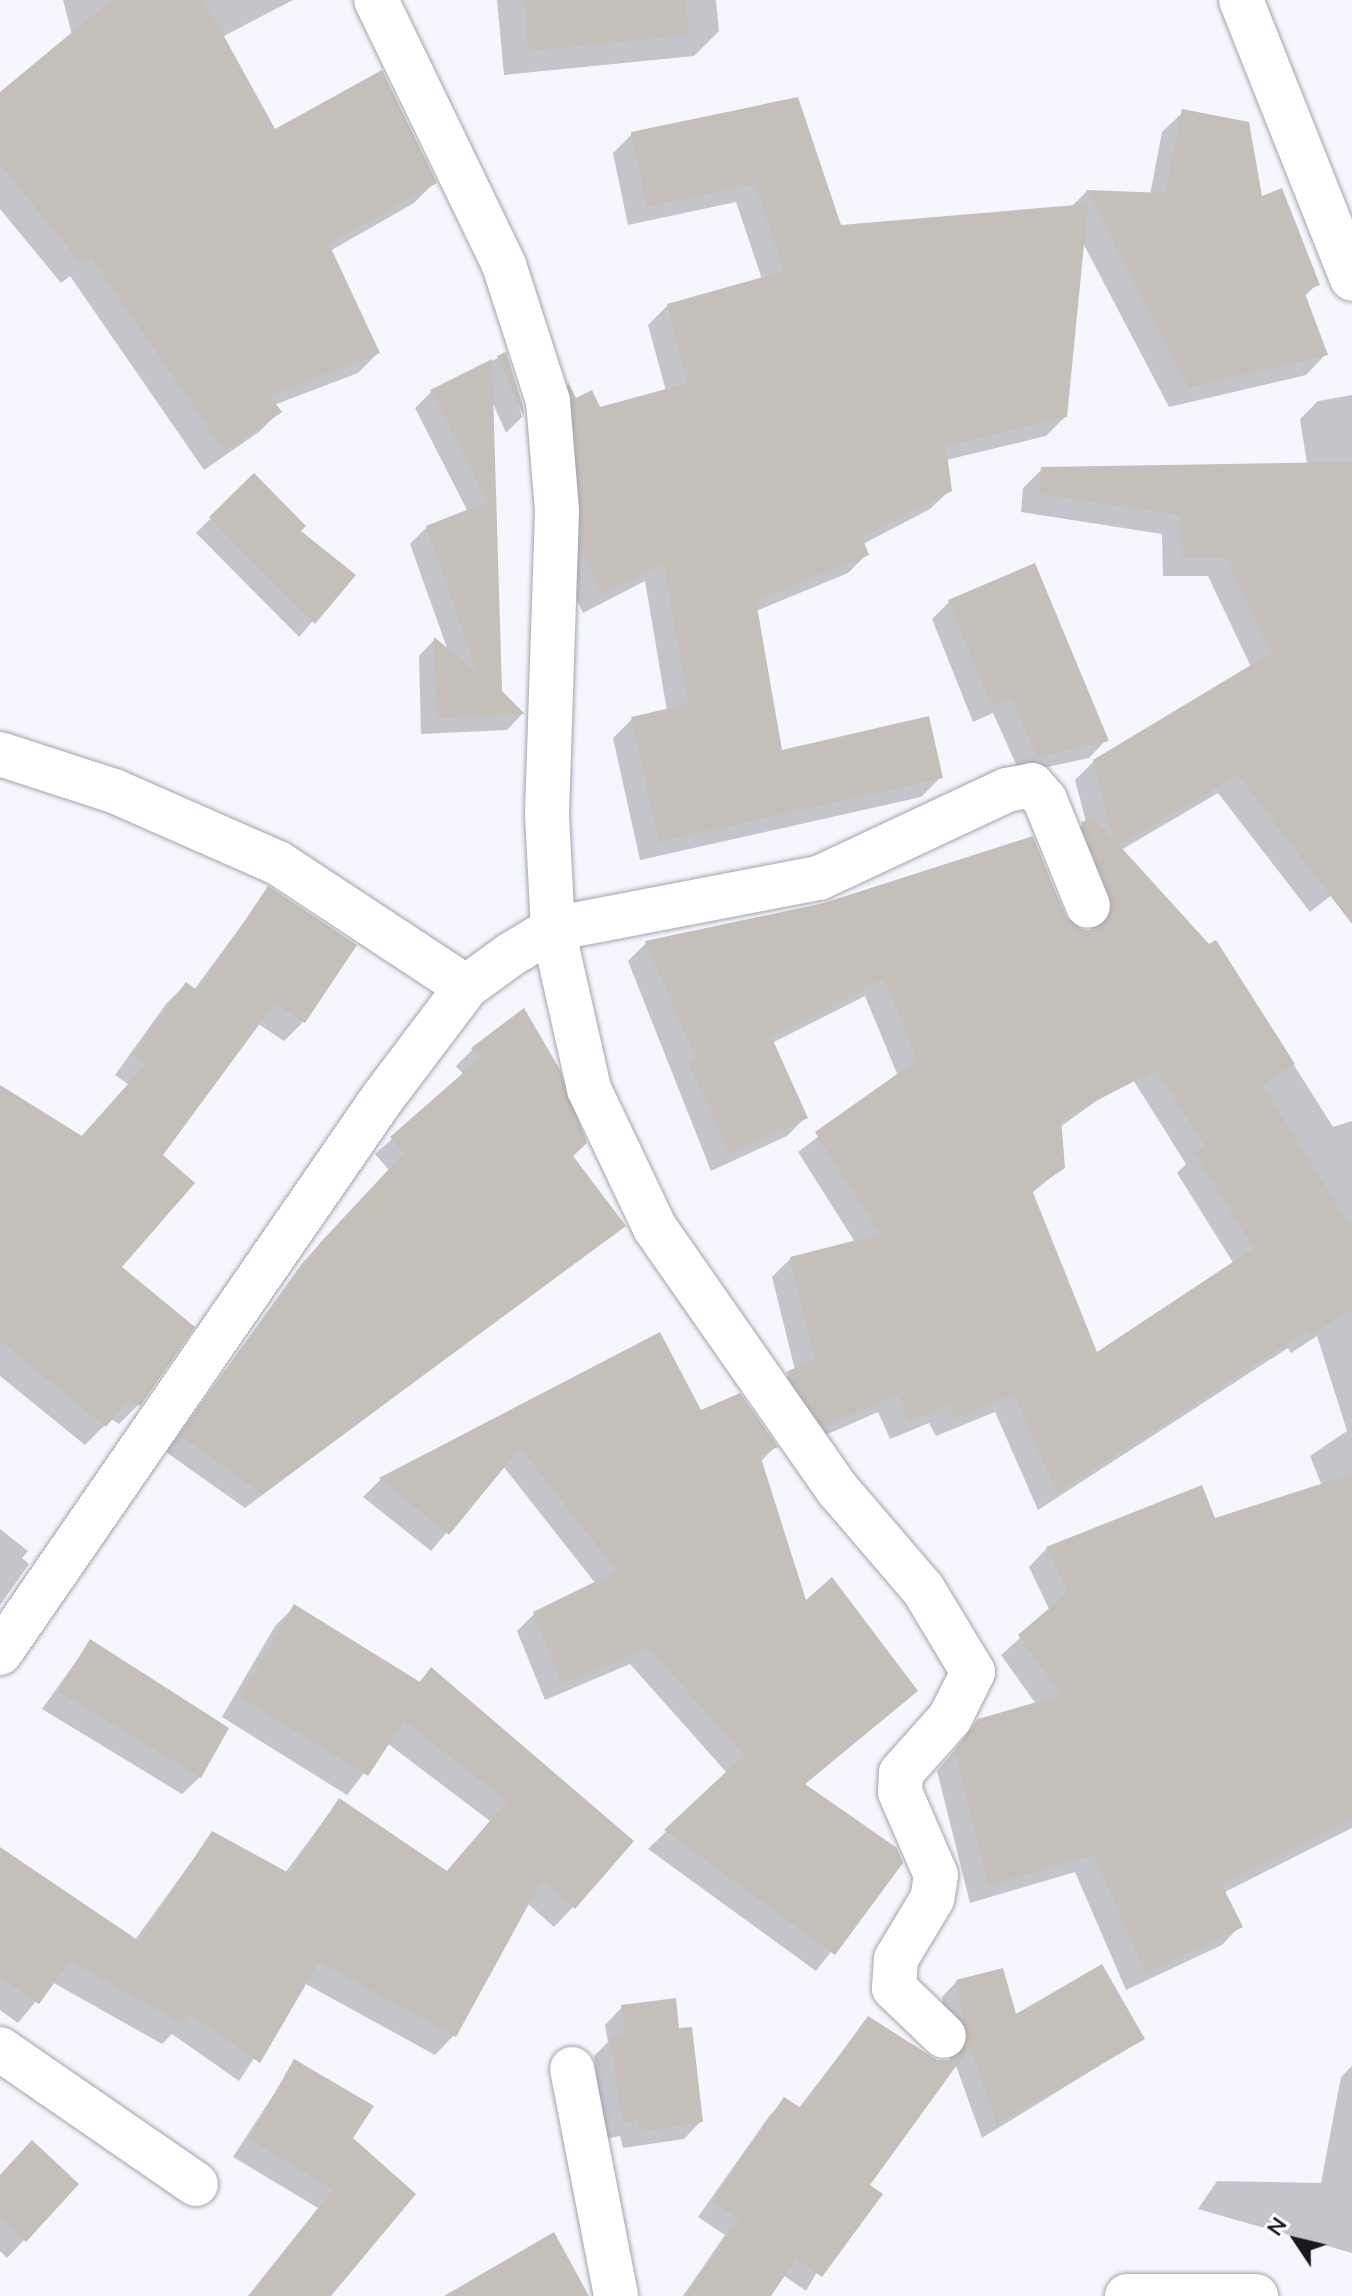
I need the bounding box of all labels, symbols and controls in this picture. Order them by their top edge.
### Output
north arrow [1256,2200,1336,2280]
text: N [1260,2211,1293,2241]

